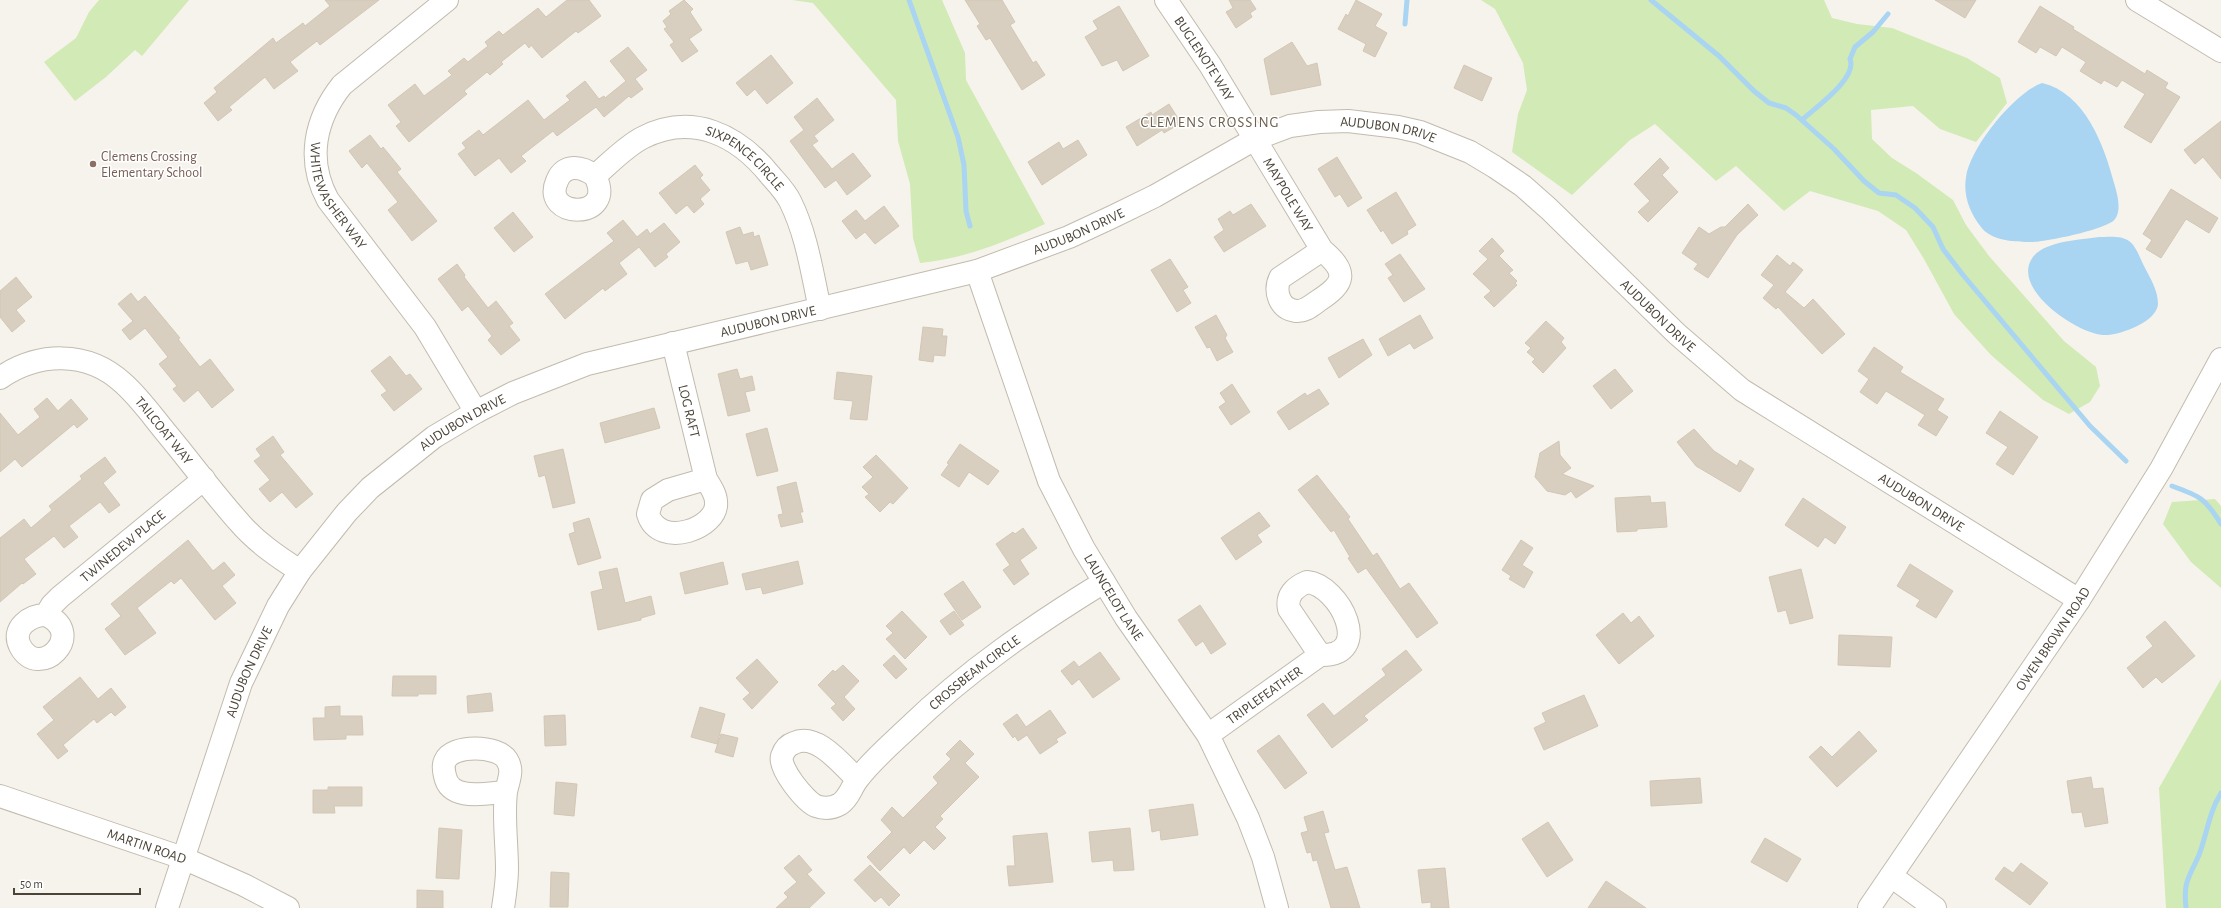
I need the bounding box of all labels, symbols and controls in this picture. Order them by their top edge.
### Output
street label: BUGLENOTE WAY [1171,14,1236,104]
district label: CLEMENS CROSSING [1141,115,1279,130]
street label: AUDUBON DRIVE [1340,115,1438,146]
street label: SIXPENCE CIRCLE [704,124,786,193]
street label: WHITEWASHER WAY [307,141,369,253]
place label: Clemens Crossing Elementary School [101,150,203,180]
street label: MAYPOLE WAY [1260,156,1316,235]
marker: Clemens Crossing Elementary School [88,159,98,169]
street label: AUDUBON DRIVE [1031,206,1127,258]
street label: AUDUBON DRIVE [1617,277,1698,355]
street label: AUDUBON DRIVE [719,304,817,340]
street label: LOG RAFT [675,383,702,439]
street label: AUDUBON DRIVE [417,392,508,454]
street label: TAILCOAT WAY [132,394,195,468]
street label: AUDUBON DRIVE [1876,471,1967,535]
street label: TWINEDEW PLACE [78,508,168,585]
street label: LAUNCELOT LANE [1081,552,1146,643]
street label: OWEN BROWN ROAD [2013,585,2093,693]
street label: AUDUBON DRIVE [224,624,275,719]
street label: CROSSBEAM CIRCLE [927,633,1023,713]
street label: TRIPLEFEATHER [1224,664,1305,727]
street label: MARTIN ROAD [105,827,188,867]
scale bar [14,870,140,896]
text: 50 m [20,878,43,890]

